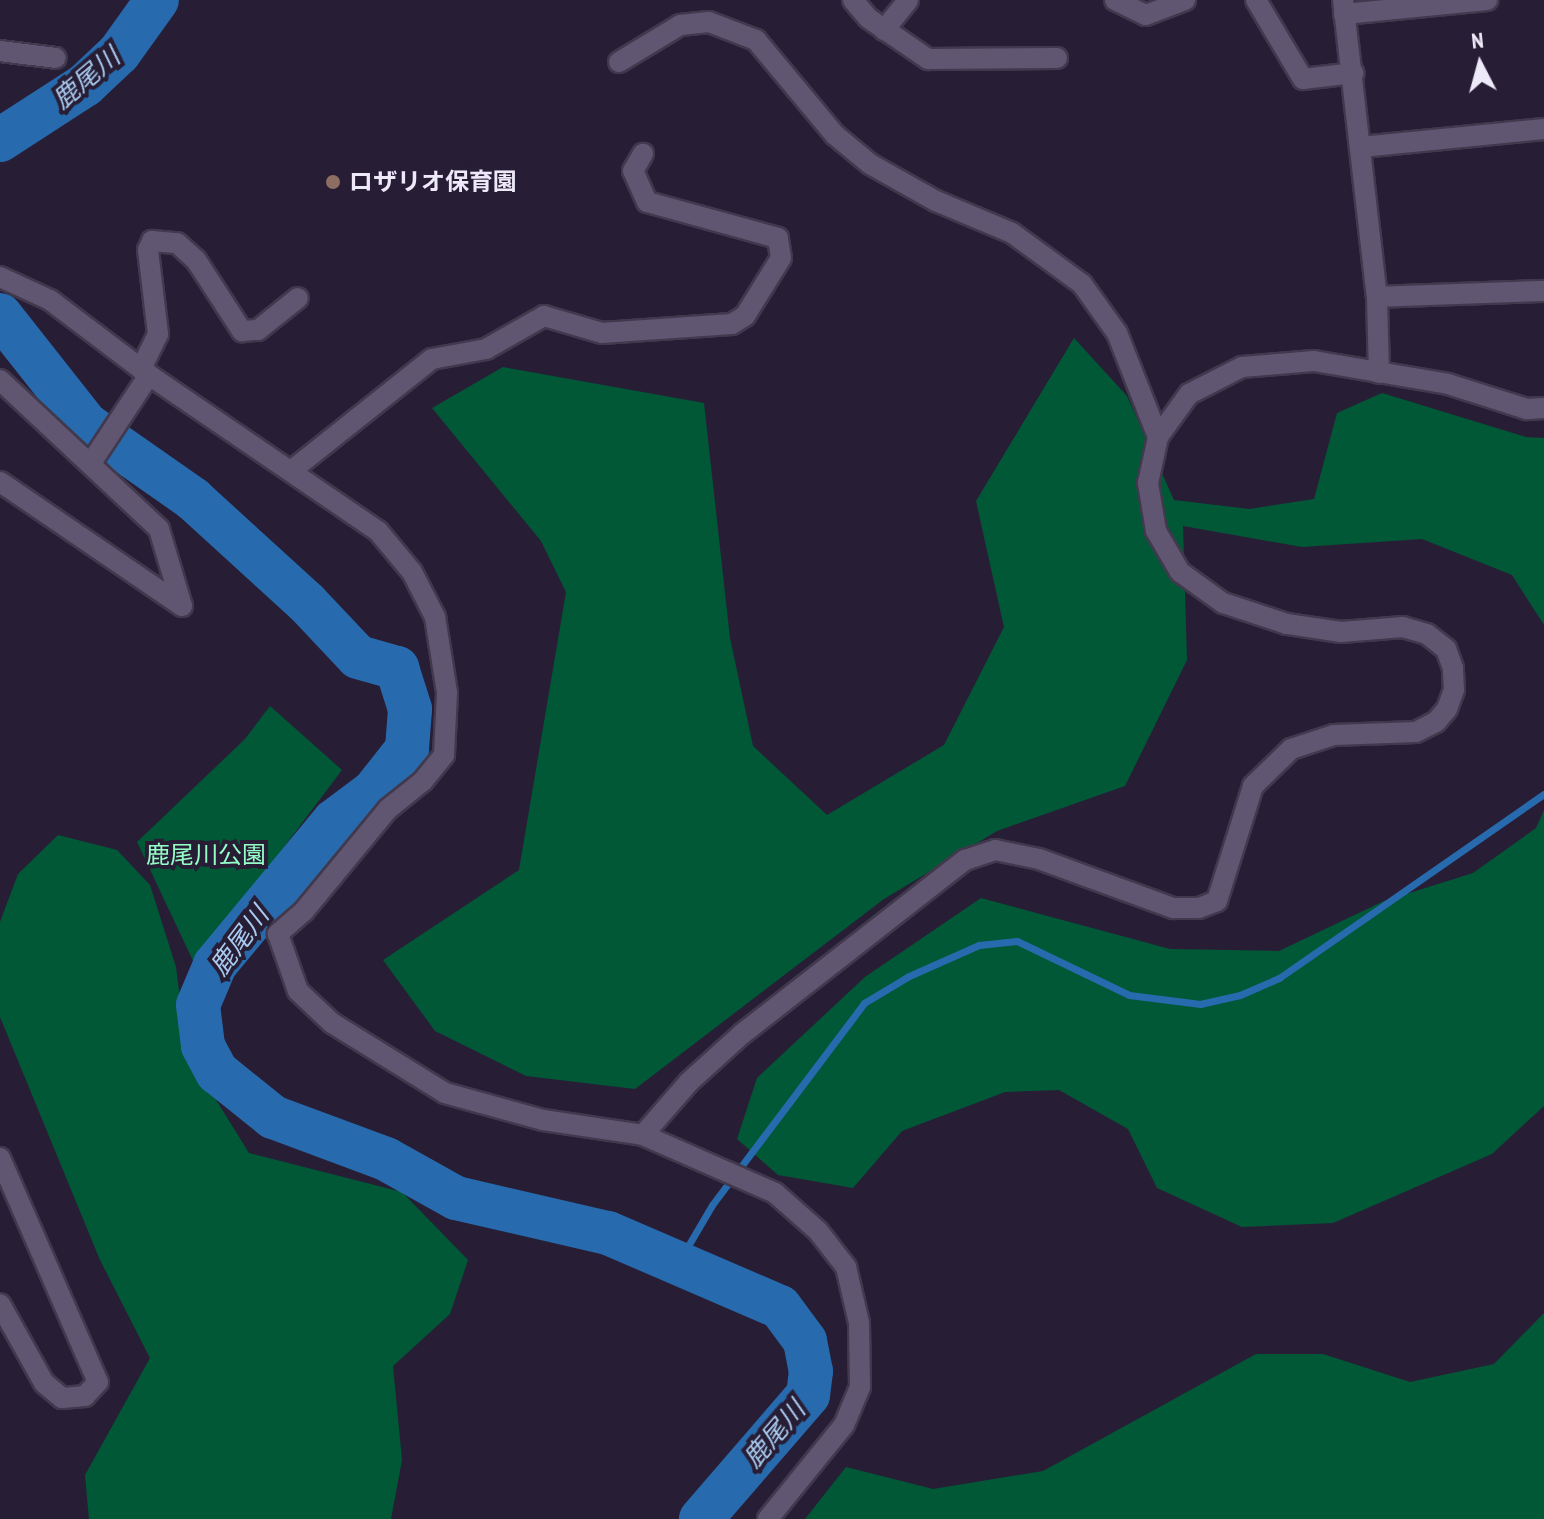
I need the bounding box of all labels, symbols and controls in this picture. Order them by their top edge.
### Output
north arrow [1440,24,1520,104]
text: N [1470,26,1485,55]
water label: 鹿尾川 [46,41,126,115]
place label: ロザリオ保育園 [349,168,517,196]
marker: ロザリオ保育園 [324,173,342,191]
park label: 鹿尾川公園 [146,841,266,869]
water label: 鹿尾川 [203,900,275,982]
water label: 鹿尾川 [737,1394,811,1474]

